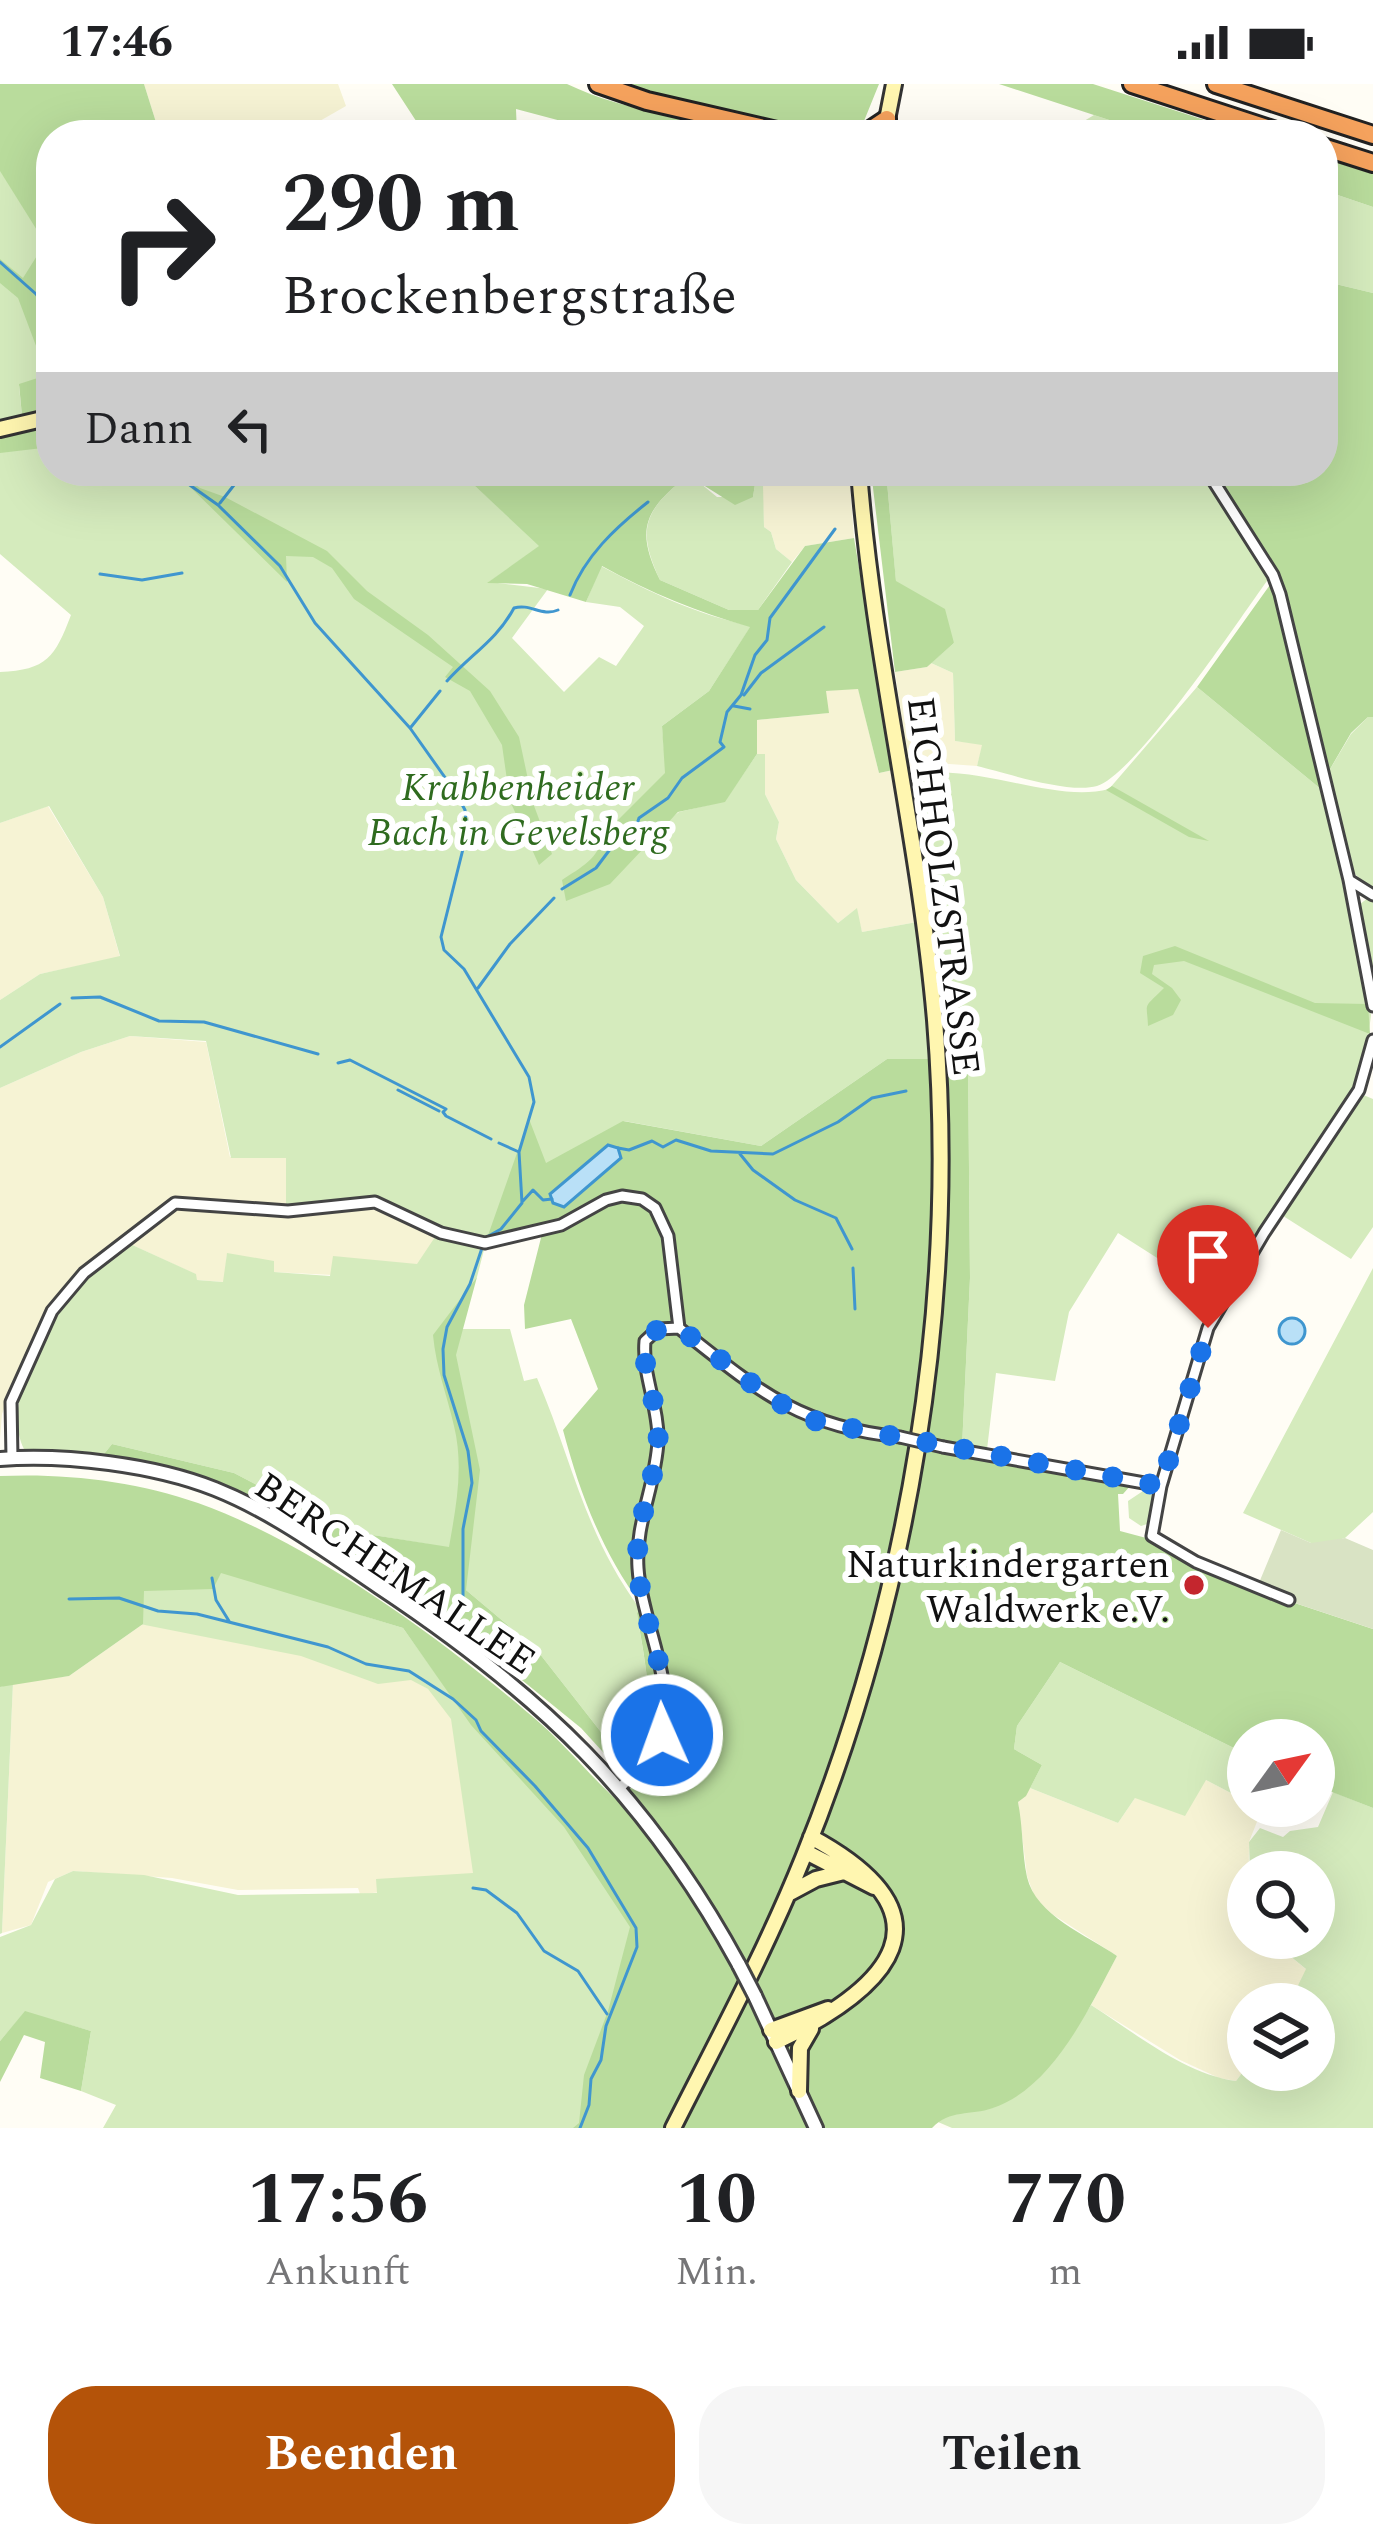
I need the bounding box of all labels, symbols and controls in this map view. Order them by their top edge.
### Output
text: 17:46 [60,8,173,77]
text: 290 m [282,141,520,269]
icon: right [84,168,240,324]
text: Brockenbergstraße [282,256,737,338]
text: Dann [84,395,193,464]
icon: left [217,396,283,462]
street label: EICHHOLZSTRASSE [890,693,995,1079]
park label: Krabbenheider Bach in Gevelsberg [367,759,670,863]
pin [1157,1205,1259,1328]
icon: arrive [1175,1223,1241,1289]
street label: BERCHEMALLEE [242,1458,547,1690]
place label: Naturkindergarten Waldwerk e.V. [846,1536,1170,1640]
marker: Naturkindergarten Waldwerk e.V. [1181,1572,1207,1598]
position arrow [599,1672,725,1798]
north arrow [1227,1719,1335,1827]
map controls [1227,1719,1335,2091]
button: search [1227,1851,1335,1959]
button: layers [1227,1983,1335,2091]
text: 17:56 [247,2146,428,2255]
text: 10 [676,2146,757,2255]
text: 770 [1005,2146,1126,2255]
text: Ankunft [265,2243,410,2302]
text: Min. [675,2243,757,2302]
text: m [1048,2243,1082,2302]
button: Beenden [48,2386,675,2524]
button: Teilen [699,2386,1325,2524]

